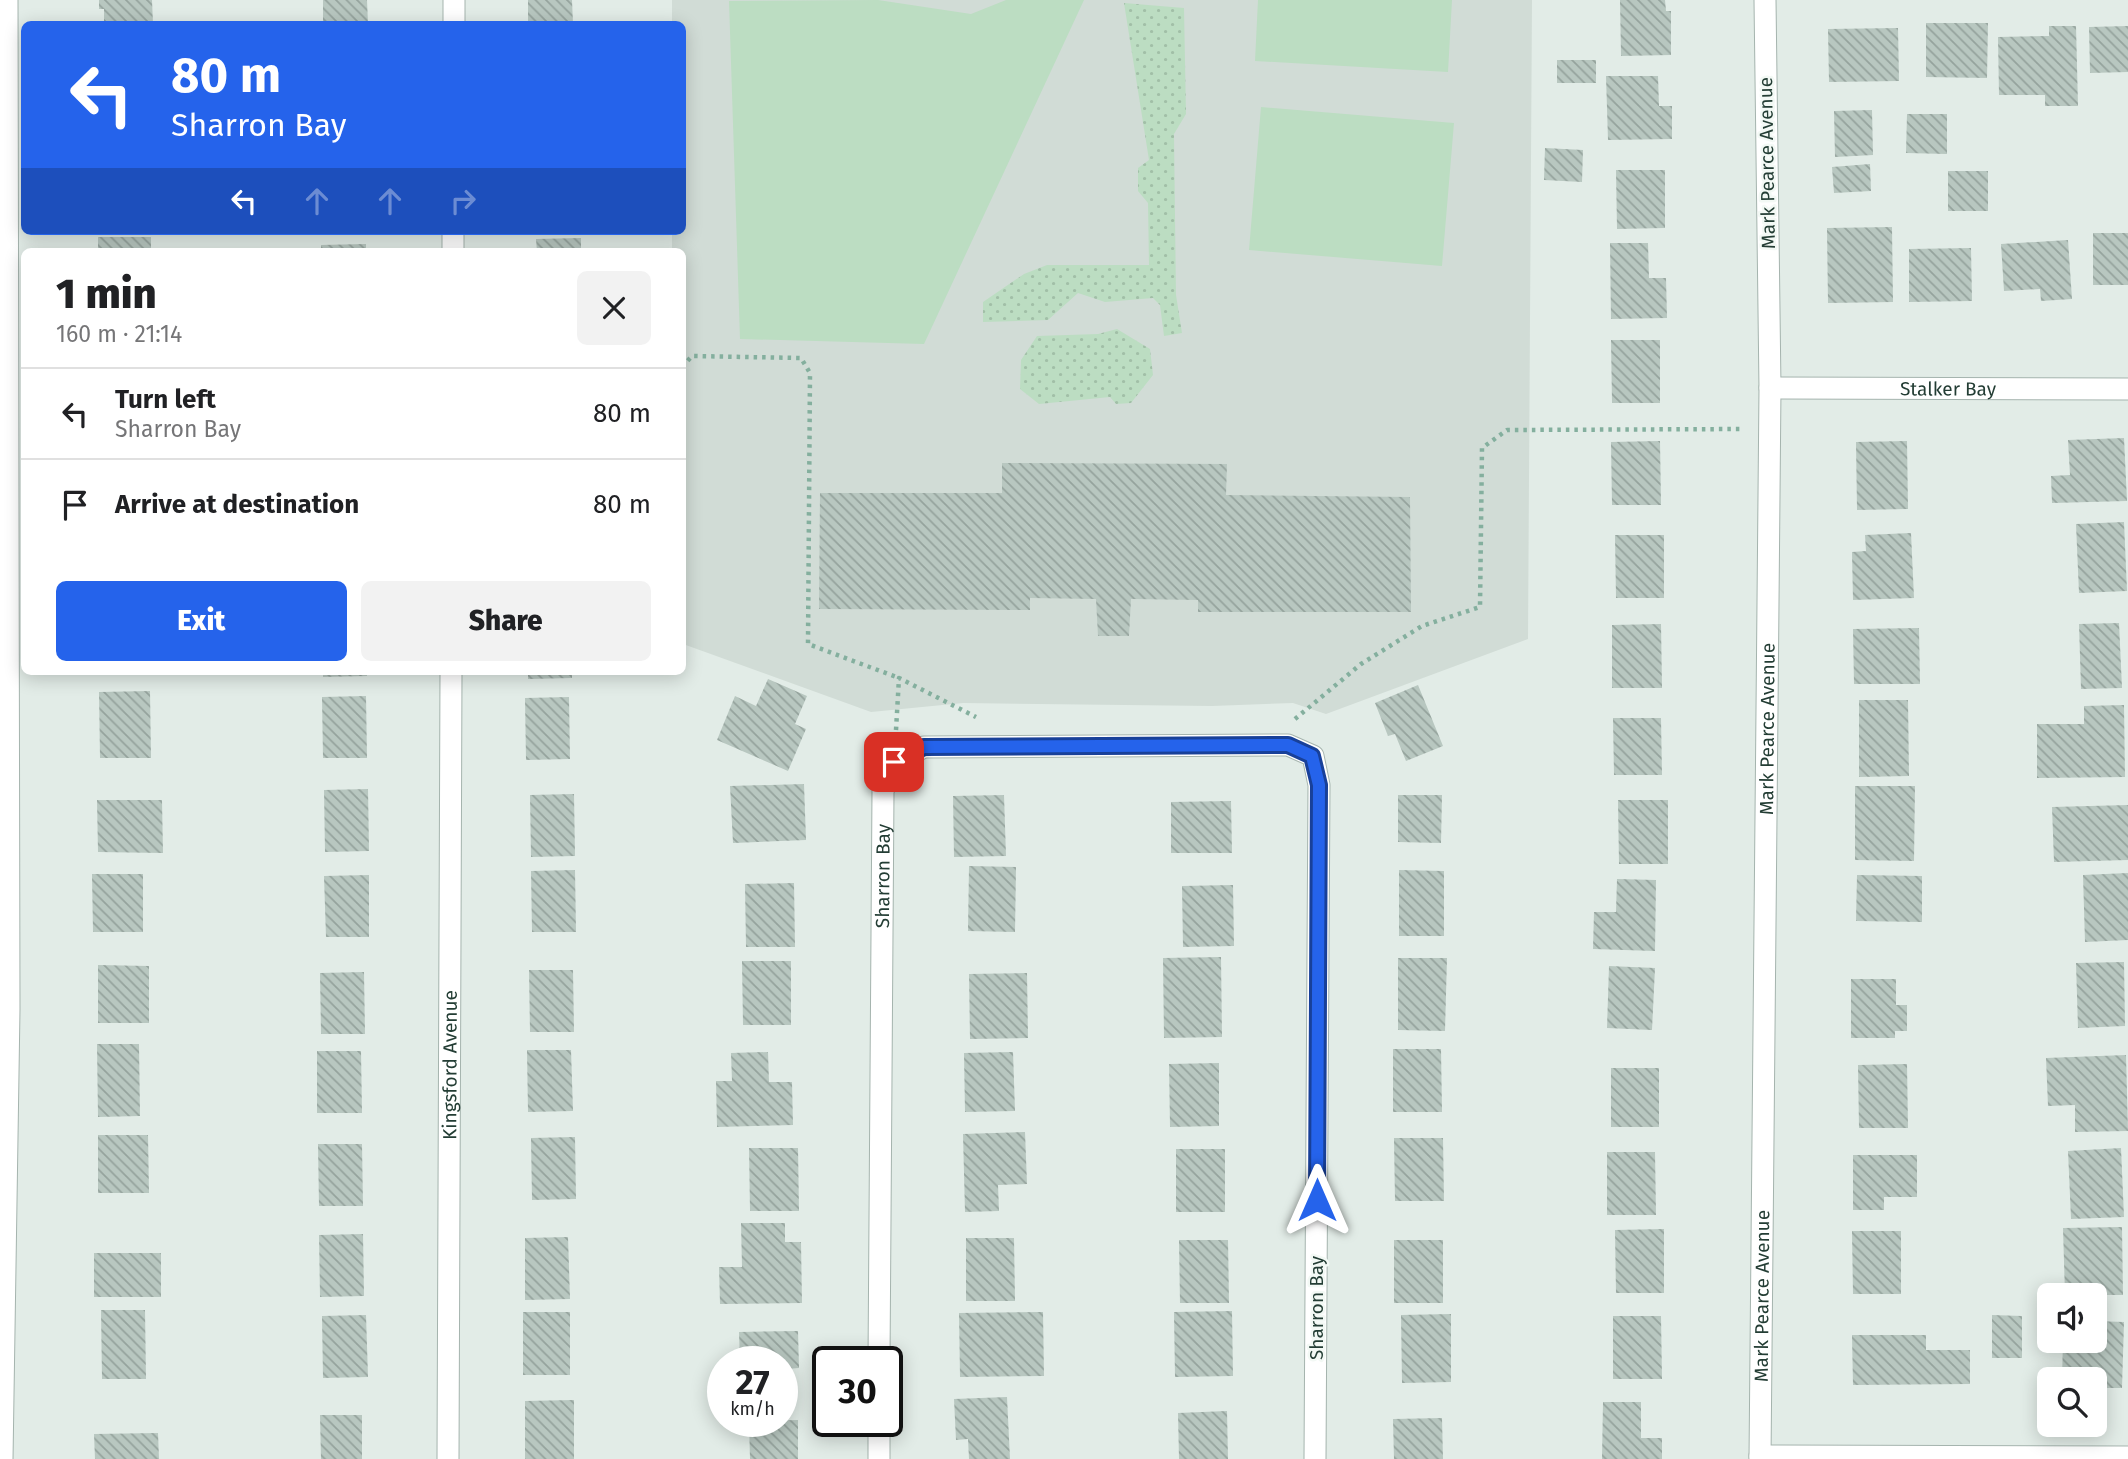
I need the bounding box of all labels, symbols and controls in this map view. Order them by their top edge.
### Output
text: 80 m [171,46,281,105]
icon: left [56,49,147,140]
street label: Mark Pearce Avenue [1754,77,1780,249]
text: Sharron Bay [171,106,346,144]
icon: left [225,182,263,220]
icon: ahead [298,182,336,220]
icon: ahead [371,182,409,220]
icon: right [444,182,482,220]
text: 1 min [56,269,157,319]
button: close [577,271,651,345]
text: 160 m · 21:14 [56,320,182,348]
street label: Stalker Bay [1900,377,1997,400]
text: Turn left [115,384,216,415]
icon: left [56,395,94,433]
text: 80 m [593,398,651,429]
text: Sharron Bay [115,415,241,443]
icon: arrive [56,486,94,524]
text: Arrive at destination [115,489,359,520]
text: 80 m [593,489,651,520]
button: Exit [56,581,347,661]
button: Share [361,581,651,661]
street label: Mark Pearce Avenue [1755,643,1779,815]
pin [864,732,924,792]
icon: arrive [875,743,913,781]
street label: Sharron Bay [871,823,894,928]
street label: Kingsford Avenue [438,990,461,1140]
position arrow [1280,1163,1354,1237]
street label: Mark Pearce Avenue [1749,1210,1774,1382]
street label: Sharron Bay [1305,1255,1328,1360]
map controls [2037,1283,2107,1437]
button: sound [2037,1283,2107,1353]
speed limit sign: 30 [812,1346,903,1437]
text: 27 [735,1361,770,1403]
button: search [2037,1367,2107,1437]
text: km/h [730,1398,775,1420]

